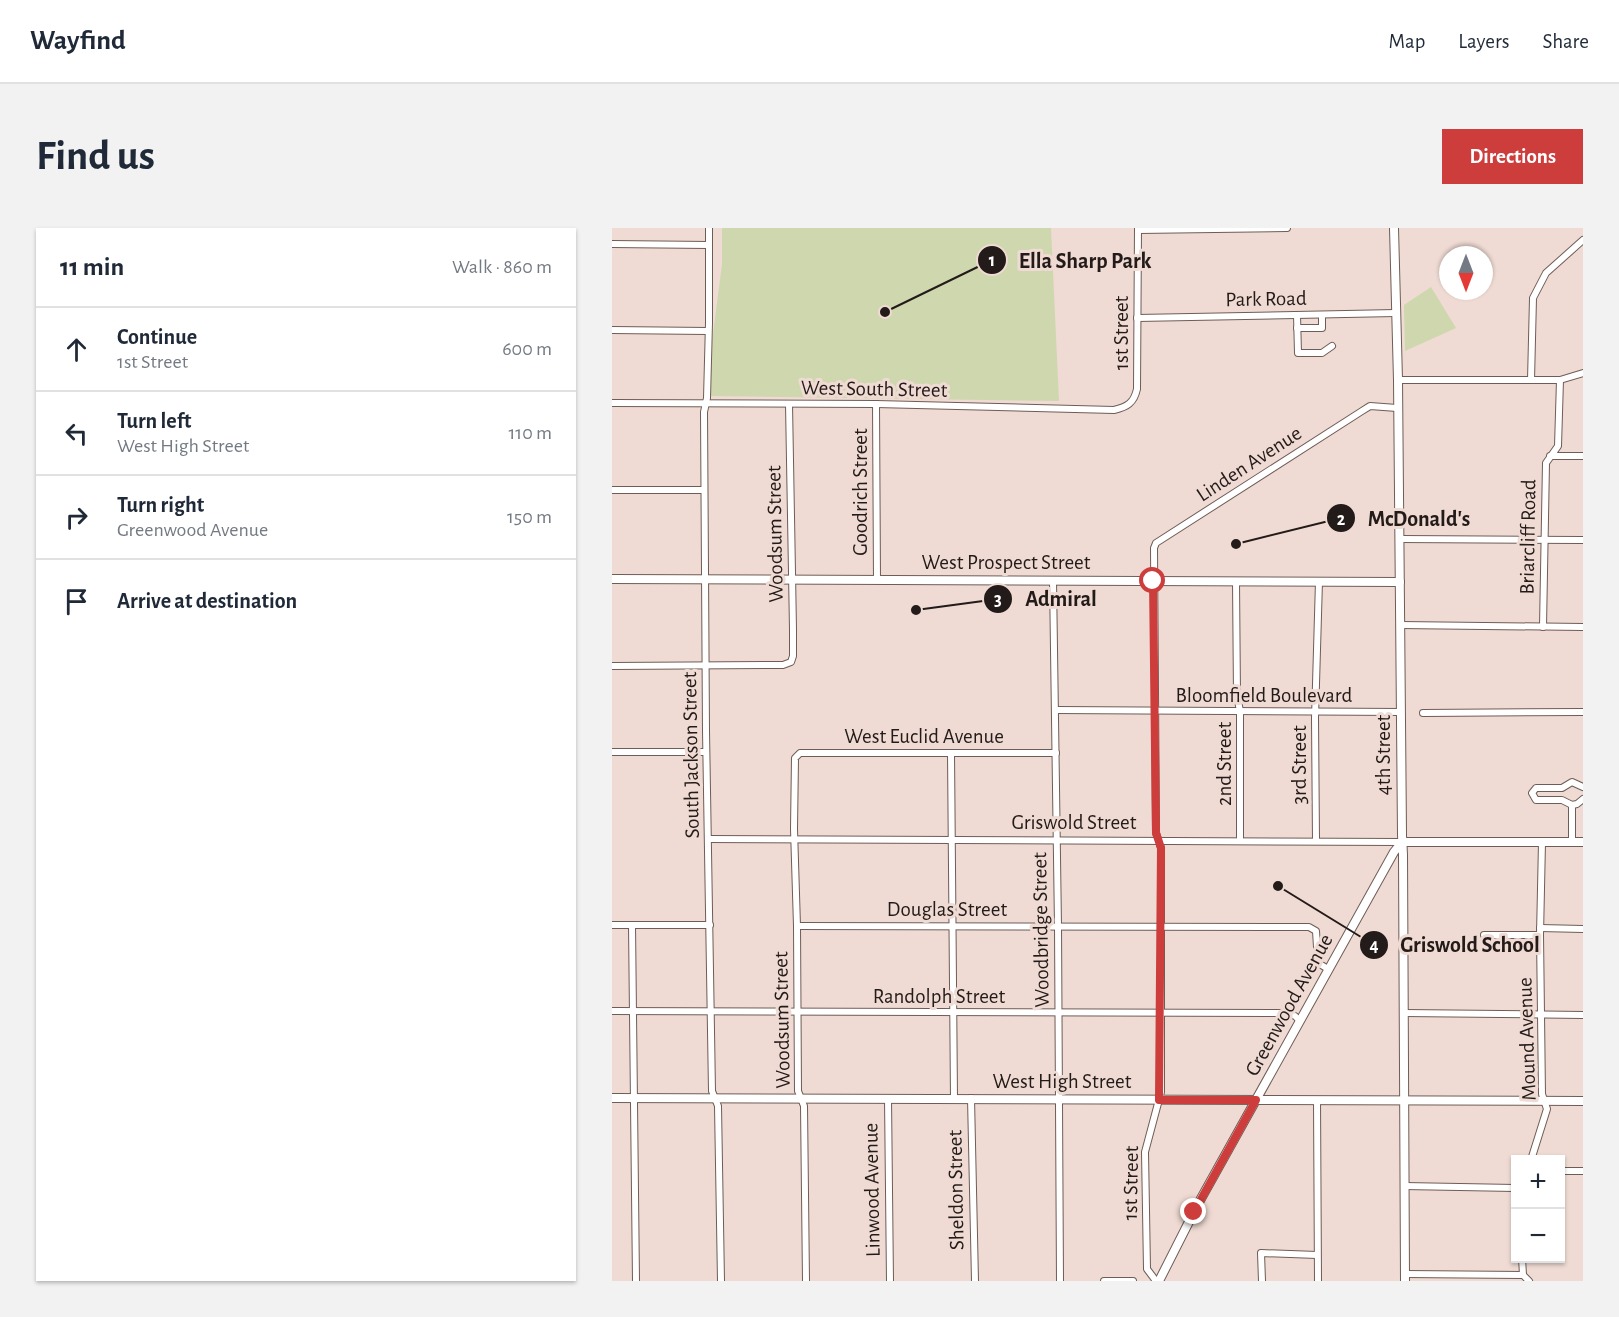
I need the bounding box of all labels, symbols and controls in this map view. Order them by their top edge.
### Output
text: Wayfind [30,27,126,55]
text: Map [1389,31,1425,52]
text: Layers [1458,31,1509,52]
text: Share [1542,31,1589,52]
button: Directions [1442,129,1583,184]
text: Find us [36,135,155,177]
callout: Ella Sharp Park [977,240,1164,280]
north arrow [1439,246,1493,300]
text: Ella Sharp Park [1019,250,1151,272]
text: 1 [989,252,995,270]
text: 11 min [60,254,124,280]
text: Walk · 860 m [452,257,552,277]
street label: Park Road [1225,288,1307,310]
street label: 1st Street [1111,295,1132,370]
text: Continue [117,326,197,348]
icon: ahead [60,333,93,366]
text: 600 m [502,339,552,359]
text: 1st Street [117,352,188,372]
street label: West South Street [801,377,948,401]
text: Turn left [117,410,191,432]
icon: left [60,417,93,450]
street label: Linden Avenue [1193,422,1305,506]
text: 110 m [508,423,552,443]
street label: Goodrich Street [850,428,871,556]
text: West High Street [117,436,249,456]
street label: Woodsum Street [763,465,787,603]
street label: Briarcliff Road [1516,479,1540,595]
text: Turn right [117,494,204,516]
callout: McDonald's [1326,498,1483,538]
icon: right [60,501,93,534]
text: 150 m [507,507,552,527]
text: McDonald's [1368,508,1470,530]
text: 2 [1337,511,1346,529]
text: Greenwood Avenue [117,520,268,540]
street label: West Prospect Street [922,552,1091,573]
route start [1139,567,1165,593]
callout: Admiral [983,579,1109,619]
icon: arrive [60,585,93,618]
text: Admiral [1025,588,1097,610]
text: Arrive at destination [117,590,297,612]
text: 3 [994,591,1002,609]
street label: South Jackson Street [679,671,703,838]
street label: Bloomfield Boulevard [1176,685,1353,706]
street label: 4th Street [1373,714,1394,795]
street label: 2nd Street [1214,722,1235,806]
street label: 3rd Street [1289,725,1310,805]
street label: West Euclid Avenue [844,726,1004,747]
street label: Griswold Street [1012,812,1137,833]
street label: Woodbridge Street [1029,852,1053,1008]
street label: Douglas Street [887,899,1007,920]
callout: Griswold School [1359,925,1552,965]
street label: Greenwood Avenue [1241,930,1337,1080]
text: Griswold School [1400,934,1540,956]
text: 4 [1369,937,1379,955]
street label: Woodsum Street [770,951,794,1089]
street label: Mound Avenue [1514,977,1540,1101]
street label: Randolph Street [873,986,1006,1007]
street label: West High Street [993,1071,1132,1092]
street label: Linwood Avenue [860,1123,884,1257]
street label: Sheldon Street [944,1129,968,1250]
street label: 1st Street [1120,1145,1142,1220]
map controls [1511,1155,1565,1263]
button: + [1511,1155,1565,1209]
route end [1180,1198,1206,1224]
button: − [1511,1209,1565,1263]

